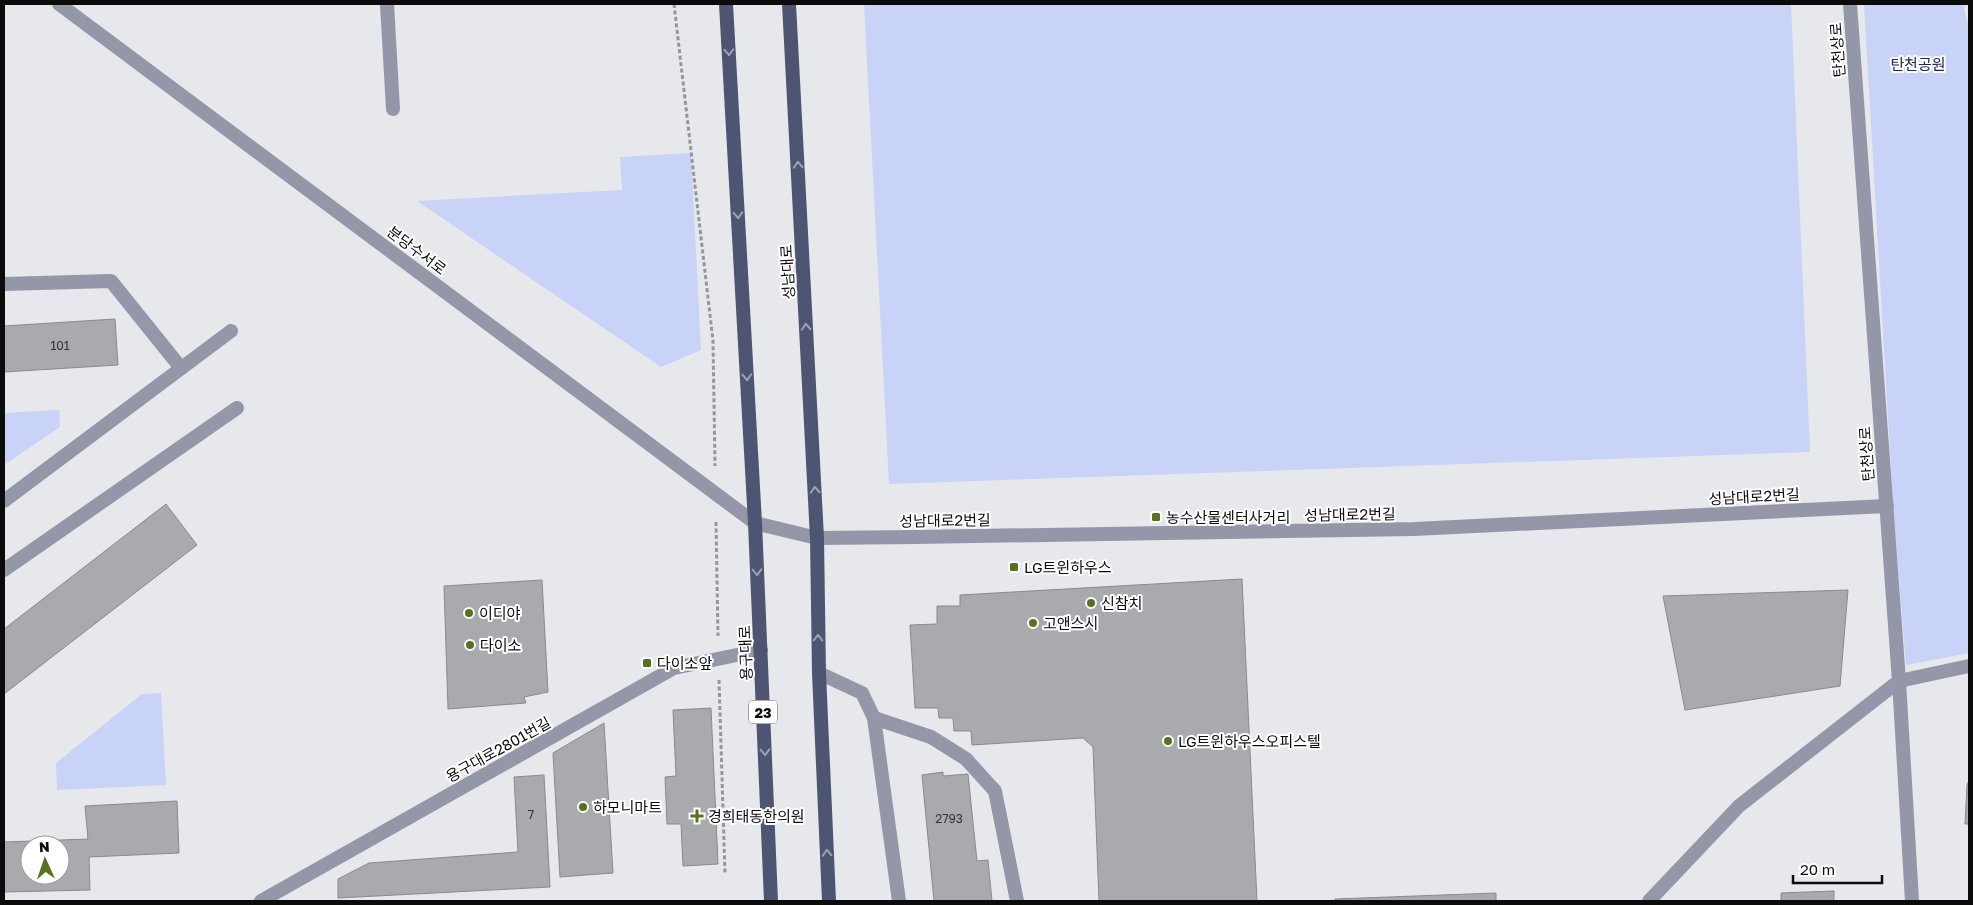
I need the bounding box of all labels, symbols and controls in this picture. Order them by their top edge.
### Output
street label: 탄천상로 [1826,22,1848,78]
one-way arrow [723,49,734,57]
park label: 탄천공원 [1890,55,1946,73]
one-way arrow [792,161,803,169]
one-way arrow [732,211,743,219]
street label: 분당수서로 [384,222,450,278]
street label: 성남대로 [777,244,797,300]
one-way arrow [801,323,812,331]
house number: 101 [50,338,70,353]
one-way arrow [741,373,752,381]
street label: 탄천상로 [1855,426,1877,482]
one-way arrow [809,485,820,493]
street label: 성남대로2번길 [1708,485,1800,507]
street label: 성남대로2번길 [1304,504,1396,524]
place label: 농수산물센터사거리 [1166,508,1290,526]
street label: 성남대로2번길 [899,510,991,530]
marker: 농수산물센터사거리 [1150,511,1162,523]
place label: LG트윈하우스 [1024,558,1112,576]
marker: LG트윈하우스 [1008,561,1020,573]
one-way arrow [752,568,763,576]
place label: 신참치 [1101,594,1142,612]
marker: 신참치 [1085,597,1097,609]
place label: 이디야 [479,604,521,622]
marker: 이디야 [463,607,475,619]
place label: 고앤스시 [1043,614,1098,632]
marker: 고앤스시 [1027,617,1039,629]
street label: 용구대로 [735,625,755,681]
one-way arrow [813,633,823,641]
place label: 다이소 [480,636,522,654]
marker: 다이소 [464,639,476,651]
place label: 다이소앞 [657,654,712,672]
marker: 다이소앞 [641,657,653,669]
road number: 23 [749,700,777,724]
street label: 용구대로2801번길 [442,713,554,785]
place label: LG트윈하우스오피스텔 [1178,732,1321,750]
marker: LG트윈하우스오피스텔 [1162,735,1174,747]
one-way arrow [760,748,770,756]
place label: 하모니마트 [593,798,662,816]
marker: 하모니마트 [577,801,589,813]
house number: 7 [528,807,534,822]
place label: 경희태동한의원 [708,807,805,825]
marker: 경희태동한의원 [690,809,704,823]
house number: 2793 [935,811,963,826]
north arrow [20,835,70,885]
text: N [39,838,50,855]
one-way arrow [821,848,832,856]
scale bar [1793,852,1882,884]
text: 20 m [1800,860,1835,878]

